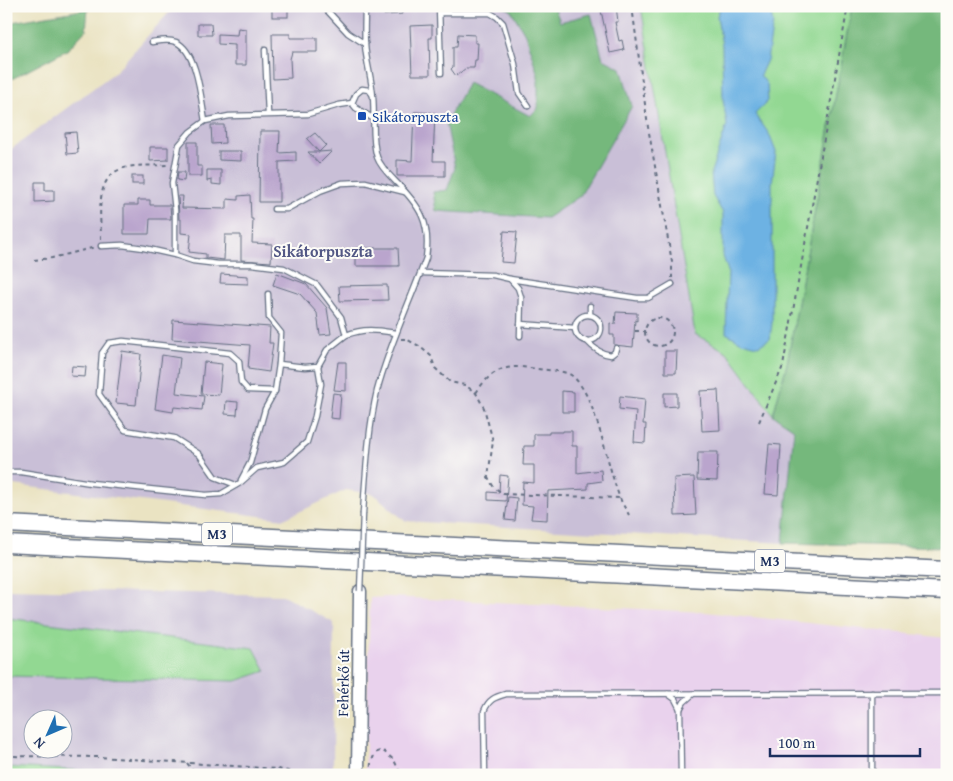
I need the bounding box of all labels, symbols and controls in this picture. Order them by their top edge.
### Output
place label: Sikátorpuszta [372,106,458,127]
marker: Sikátorpuszta [356,110,368,122]
district label: Sikátorpuszta [273,239,374,263]
road number: M3 [202,522,232,546]
road number: M3 [755,550,785,572]
street label: Fehérkő út [332,648,354,717]
north arrow [22,708,72,758]
scale bar [770,726,920,758]
text: N [28,732,49,754]
text: 100 m [778,732,816,753]

